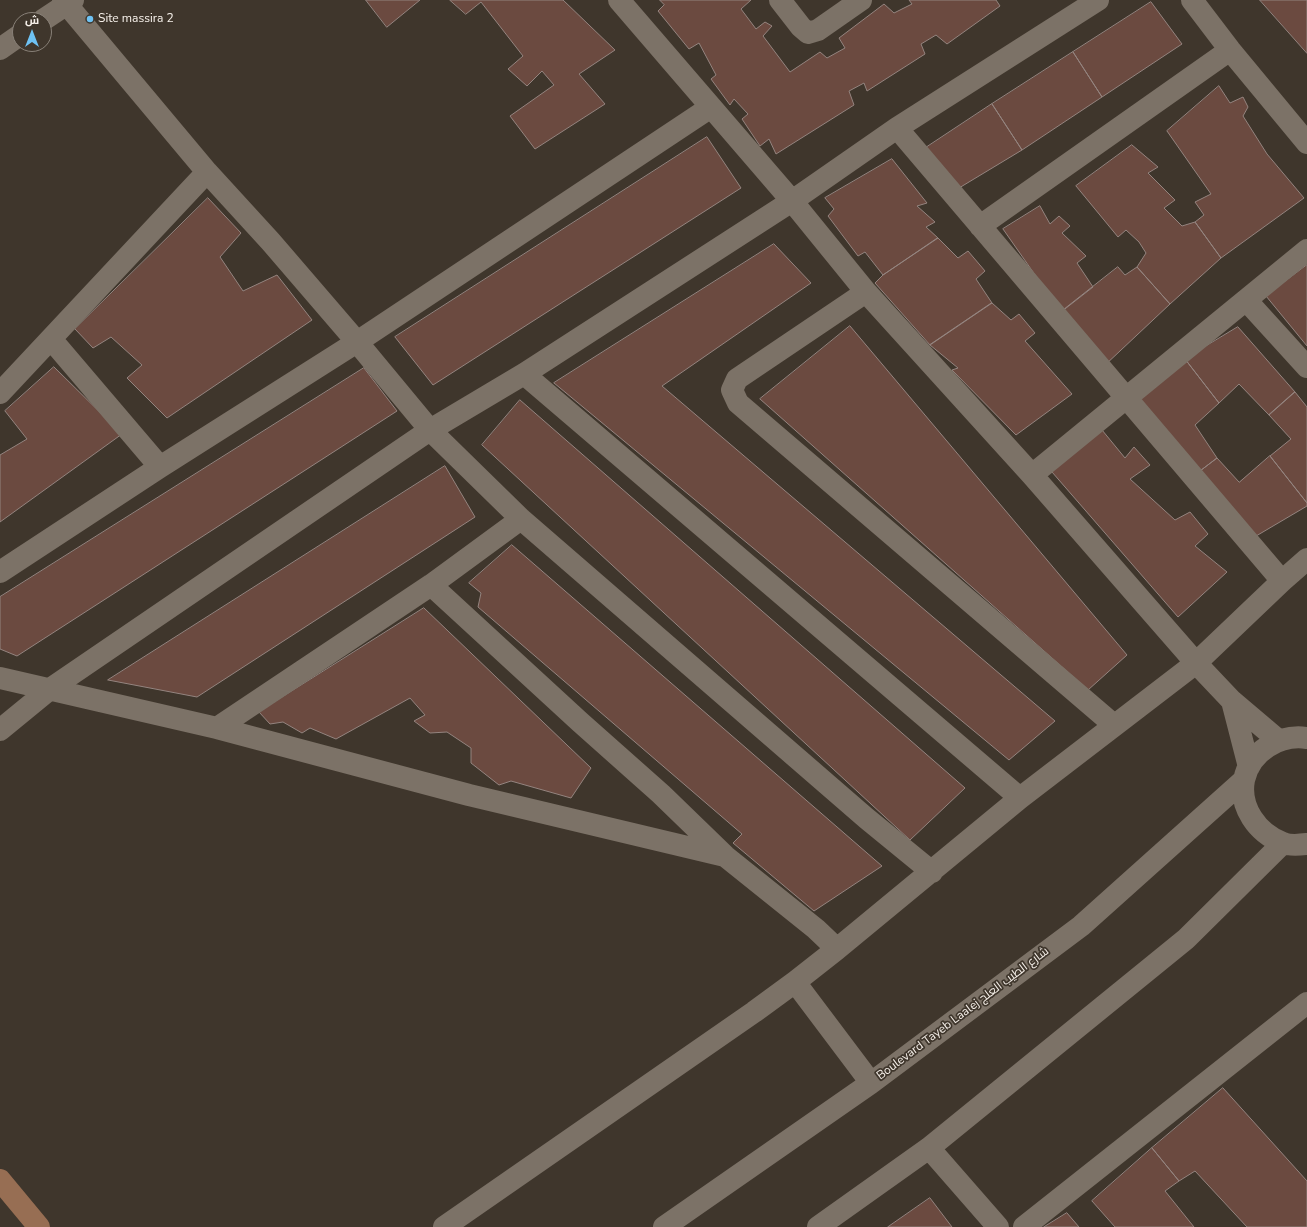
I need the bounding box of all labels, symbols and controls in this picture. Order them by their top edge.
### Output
north arrow [12,12,52,52]
place label: Site massira 2 [98,12,174,26]
text: ش [25,13,39,28]
marker: Site massira 2 [85,14,95,24]
street label: Boulevard Tayeb Laalej شارع الطيب العلج [874,945,1052,1083]

